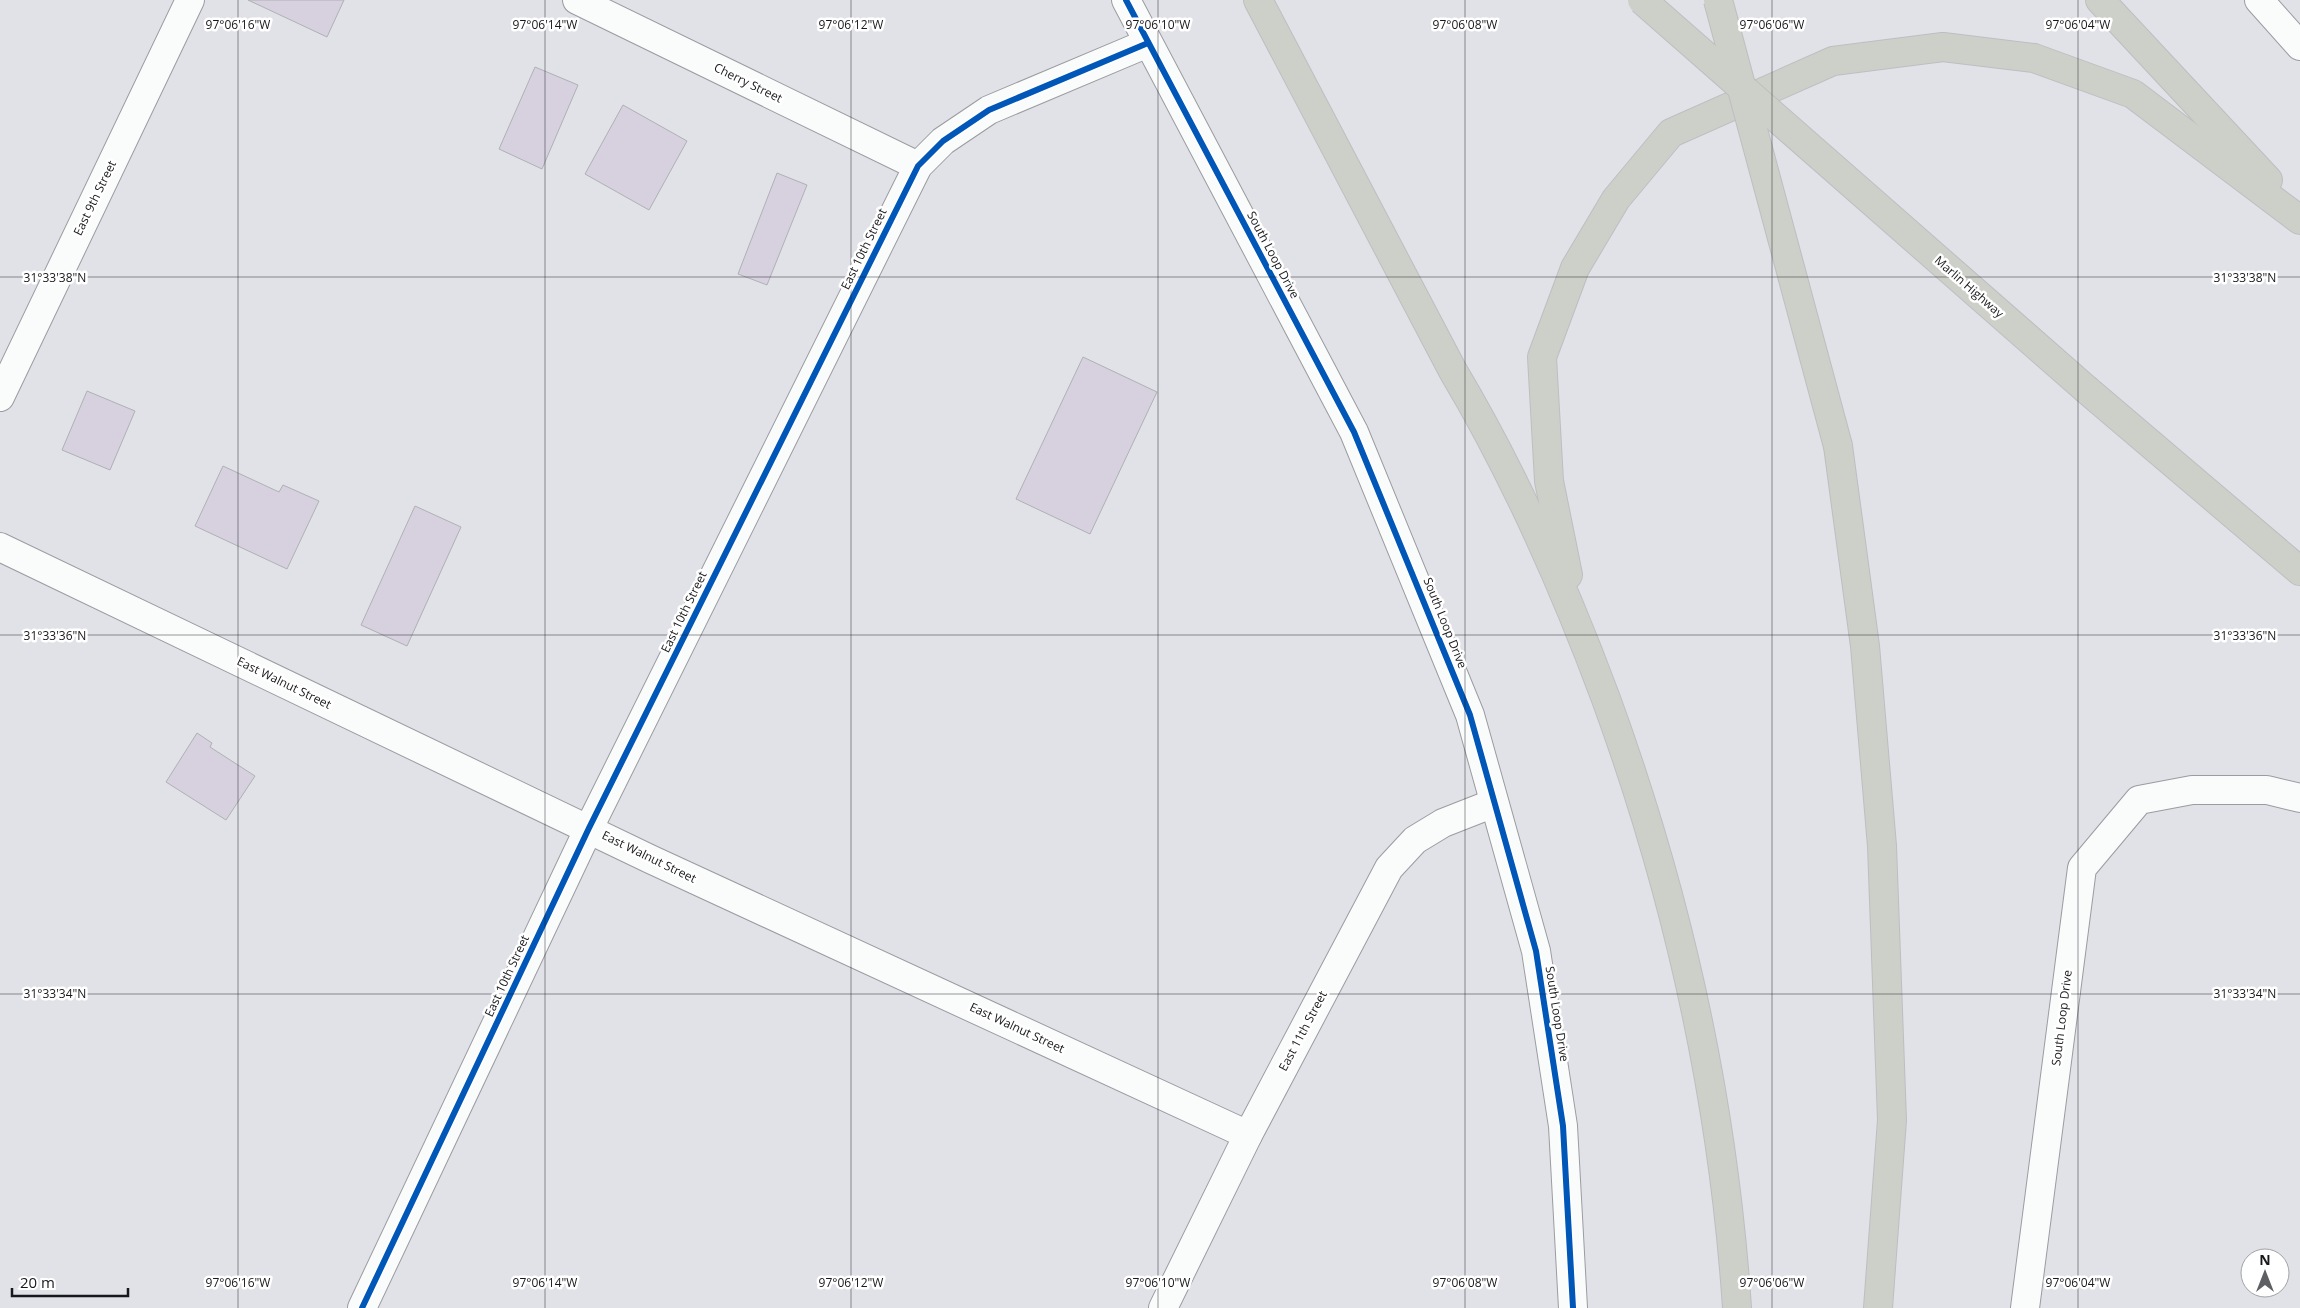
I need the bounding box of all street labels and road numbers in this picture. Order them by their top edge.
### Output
street label: Cherry Street [711,59,785,106]
street label: East 9th Street [69,157,120,238]
street label: East 10th Street [837,205,891,292]
street label: South Loop Drive [1243,208,1304,302]
street label: Marlin Highway [1931,252,2008,322]
street label: East 10th Street [657,568,711,655]
street label: South Loop Drive [1420,575,1472,671]
street label: East Walnut Street [234,652,334,713]
street label: East Walnut Street [599,826,699,887]
street label: East 10th Street [480,932,533,1019]
street label: South Loop Drive [1542,965,1573,1063]
street label: South Loop Drive [2047,969,2076,1067]
street label: East 11th Street [1274,988,1331,1074]
street label: East Walnut Street [967,998,1067,1057]

